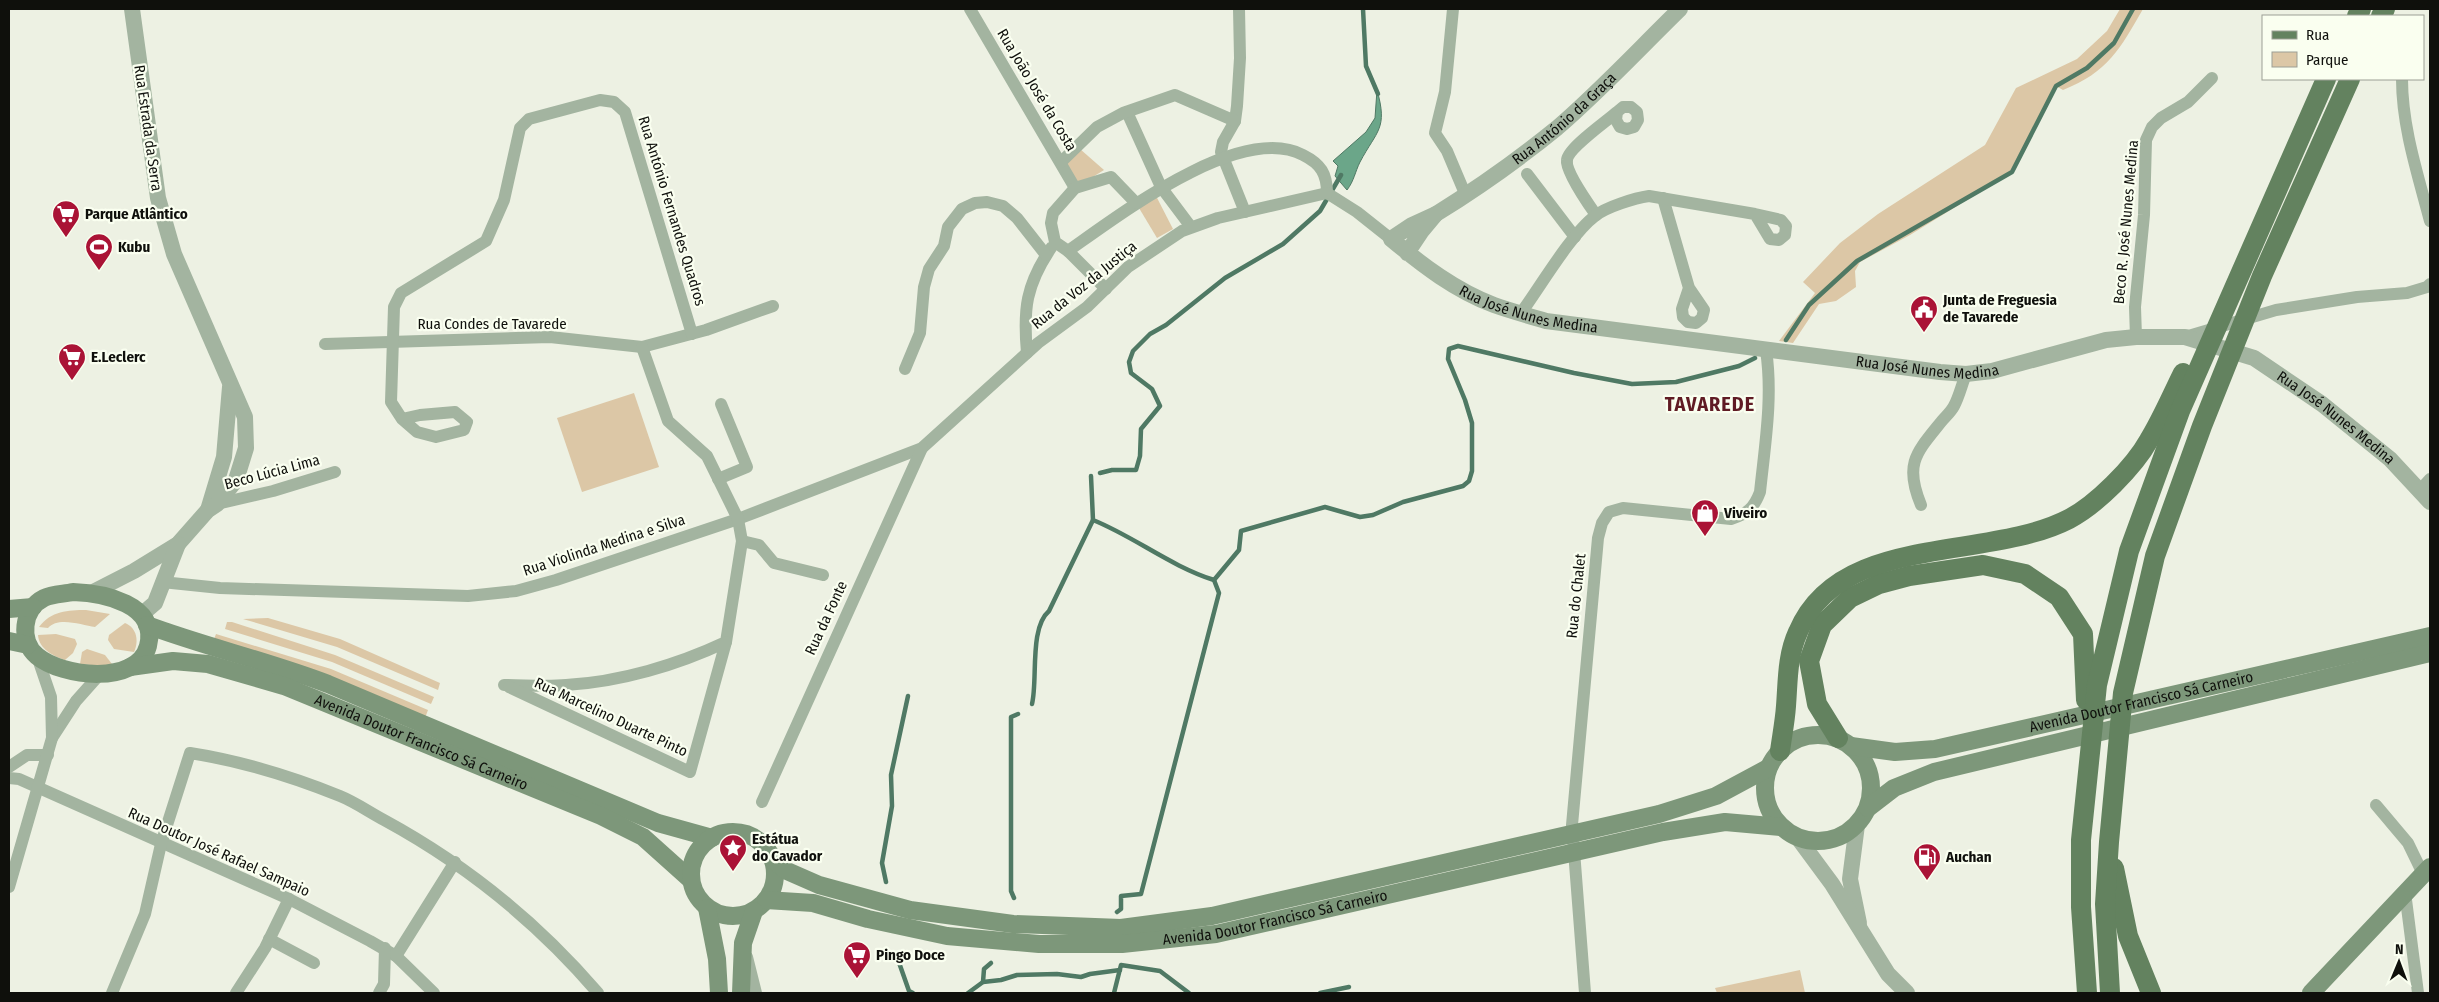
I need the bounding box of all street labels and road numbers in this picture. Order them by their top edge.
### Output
street label: Rua João José da Costa [993,26,1081,154]
street label: Rua Estrada da Serra [130,64,166,192]
street label: Rua António da Graça [1509,69,1620,169]
street label: Rua António Fernandes Quadros [635,114,709,308]
street label: Beco R. José Nunes Medina [2110,139,2142,305]
street label: Rua da Voz da Justiça [1028,237,1140,333]
street label: Rua José Nunes Medina [1456,281,1599,337]
street label: Rua Condes de Tavarede [417,315,567,333]
street label: Rua José Nunes Medina [1855,352,2001,383]
street label: Rua José Nunes Medina [2273,367,2399,468]
street label: Beco Lúcia Lima [222,451,322,493]
street label: Rua Violinda Medina e Silva [521,510,687,580]
street label: Rua do Chalet [1563,553,1589,639]
street label: Rua da Fonte [801,578,851,658]
street label: Avenida Doutor Francisco Sá Carneiro [2028,668,2255,736]
street label: Rua Marcelino Duarte Pinto [531,674,691,761]
street label: Avenida Doutor Francisco Sá Carneiro [312,691,531,794]
street label: Rua Doutor José Rafael Sampaio [125,804,313,900]
street label: Avenida Doutor Francisco Sá Carneiro [1162,886,1389,949]

